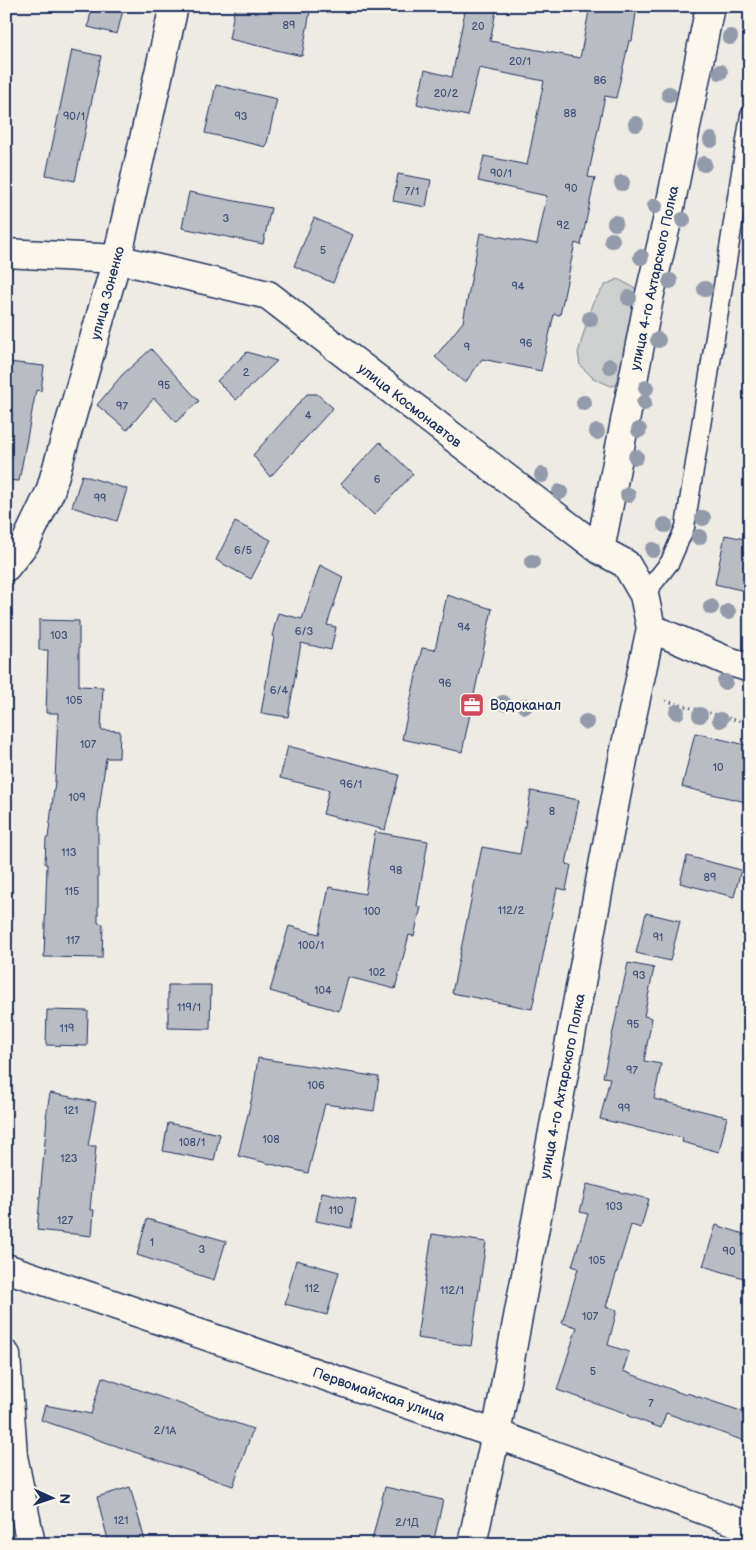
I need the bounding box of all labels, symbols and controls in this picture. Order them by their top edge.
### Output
house number: 89 [283,19,295,32]
house number: 20 [472,20,485,33]
house number: 20/1 [509,55,531,68]
house number: 86 [593,74,607,87]
house number: 20/2 [434,87,459,100]
house number: 88 [564,107,576,120]
house number: 90/1 [63,110,85,123]
house number: 93 [234,110,248,123]
house number: 90/1 [490,167,512,180]
house number: 90 [565,182,578,195]
street label: улица 4-го Ахтарского Полка [627,184,683,372]
house number: 7/1 [405,185,419,198]
house number: 3 [223,212,230,225]
house number: 92 [557,219,570,232]
street label: улица Зоненко [87,244,128,342]
house number: 5 [320,244,326,257]
house number: 94 [511,280,525,293]
house number: 96 [519,337,533,350]
house number: 9 [464,341,470,354]
street label: улица Космонавтов [355,360,465,451]
house number: 2 [243,366,250,379]
house number: 95 [158,379,170,392]
house number: 97 [116,400,128,413]
house number: 4 [305,409,312,422]
house number: 6 [374,473,381,486]
house number: 99 [94,492,106,505]
house number: 6/5 [234,544,252,557]
house number: 94 [457,621,471,634]
house number: 6/3 [295,625,313,638]
house number: 103 [50,629,68,642]
house number: 96 [438,677,452,690]
house number: 6/4 [270,684,288,697]
office icon: Водоканал [459,692,485,718]
house number: 105 [65,694,83,707]
place label: Водоканал [490,697,561,714]
house number: 107 [80,738,97,751]
house number: 10 [713,761,724,774]
house number: 96/1 [340,778,362,791]
house number: 109 [68,791,86,804]
house number: 8 [549,805,555,818]
house number: 113 [61,846,77,859]
house number: 98 [390,864,402,877]
house number: 89 [704,871,716,884]
house number: 115 [65,885,79,898]
house number: 112/2 [498,904,525,917]
house number: 100 [363,905,381,918]
house number: 91 [653,931,663,944]
house number: 117 [66,934,81,947]
house number: 100/1 [298,939,324,952]
house number: 102 [368,966,386,979]
house number: 93 [632,969,646,982]
house number: 104 [314,984,332,997]
street label: улица 4-го Ахтарского Полка [536,991,589,1180]
house number: 119/1 [177,1001,201,1014]
house number: 95 [627,1018,639,1031]
house number: 119 [60,1022,74,1035]
house number: 97 [626,1064,638,1077]
house number: 106 [307,1079,325,1092]
house number: 99 [618,1102,630,1115]
house number: 121 [64,1104,78,1117]
house number: 108 [262,1133,280,1146]
house number: 108/1 [179,1136,205,1149]
house number: 123 [60,1152,78,1165]
house number: 103 [605,1200,623,1213]
house number: 110 [329,1204,344,1217]
house number: 127 [57,1214,74,1227]
house number: 1 [150,1236,154,1249]
house number: 3 [199,1243,206,1256]
house number: 90 [723,1245,736,1258]
house number: 105 [588,1254,606,1267]
house number: 112 [304,1282,320,1295]
house number: 112/1 [440,1284,464,1297]
house number: 107 [582,1310,599,1323]
street label: Первомайская улица [310,1364,448,1425]
house number: 5 [590,1365,596,1378]
house number: 7 [648,1397,654,1410]
house number: 2/1А [154,1424,177,1437]
north arrow [28,1472,78,1522]
text: N [56,1493,73,1504]
house number: 121 [114,1514,128,1527]
house number: 2/1Д [395,1516,419,1529]

